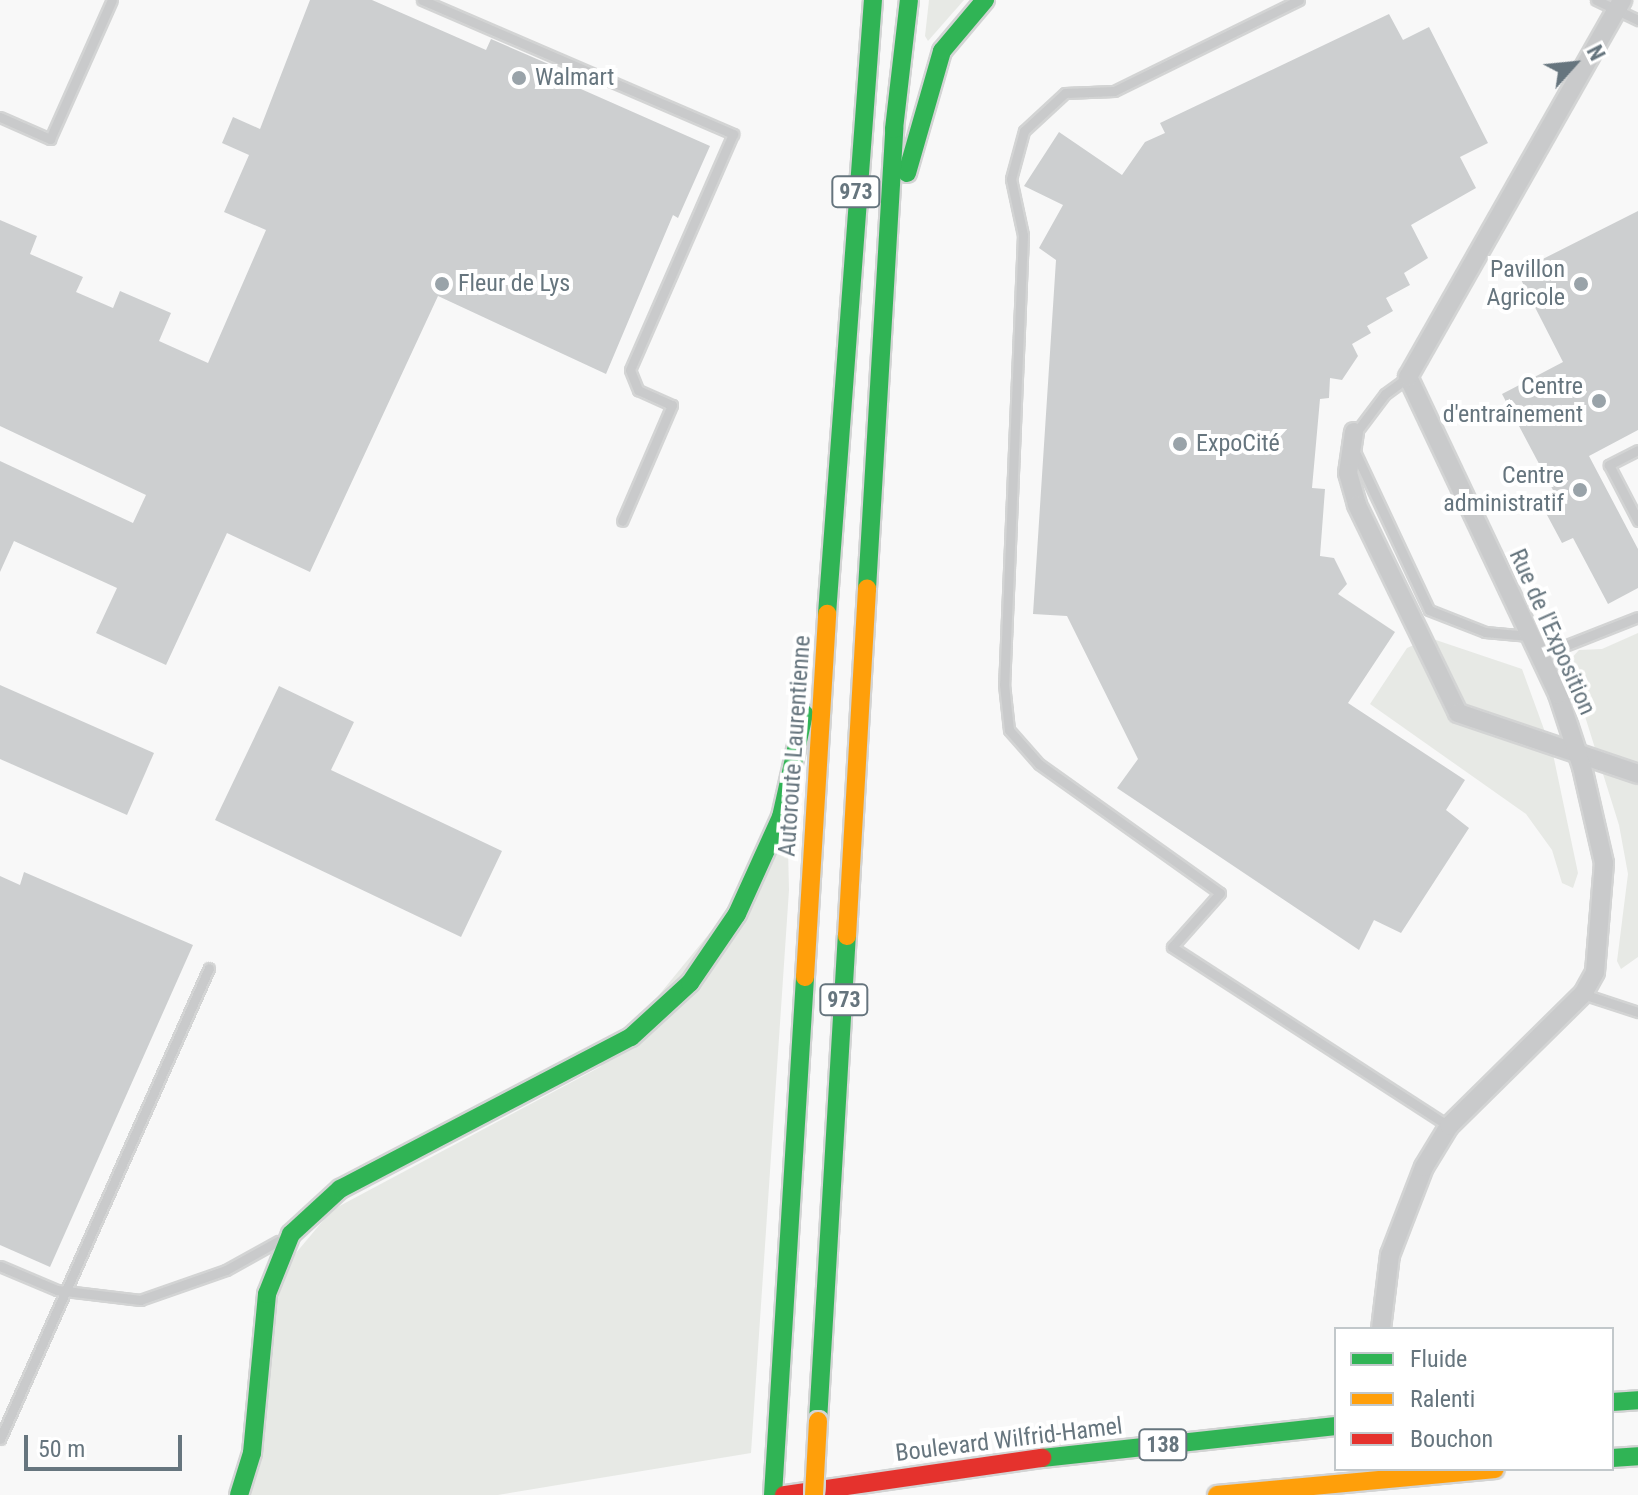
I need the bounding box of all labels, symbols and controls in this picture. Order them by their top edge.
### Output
north arrow [1534,24,1614,104]
text: N [1582,41,1610,65]
place label: Walmart [535,64,614,92]
marker: Walmart [510,69,528,87]
road number: 973 [830,174,882,210]
place label: Pavillon Agricole [1487,256,1565,312]
place label: Fleur de Lys [458,270,570,298]
marker: Fleur de Lys [433,275,451,293]
marker: Pavillon Agricole [1572,275,1590,293]
place label: Centre d'entraînement [1443,373,1583,429]
marker: Centre d'entraînement [1590,392,1608,410]
place label: ExpoCité [1196,430,1280,458]
marker: ExpoCité [1171,435,1189,453]
place label: Centre administratif [1443,462,1564,518]
marker: Centre administratif [1571,481,1589,499]
street label: Rue de l'Exposition [1503,545,1601,719]
street label: Autoroute Laurentienne [773,634,817,858]
road number: 973 [818,982,870,1018]
legend [1334,1327,1614,1471]
text: Fluide [1410,1345,1467,1373]
text: Ralenti [1410,1385,1475,1413]
street label: Boulevard Wilfrid-Hamel [894,1412,1124,1468]
scale bar [28,1419,186,1469]
text: Bouchon [1410,1425,1493,1453]
road number: 138 [1137,1427,1189,1463]
text: 50 m [38,1435,85,1463]

